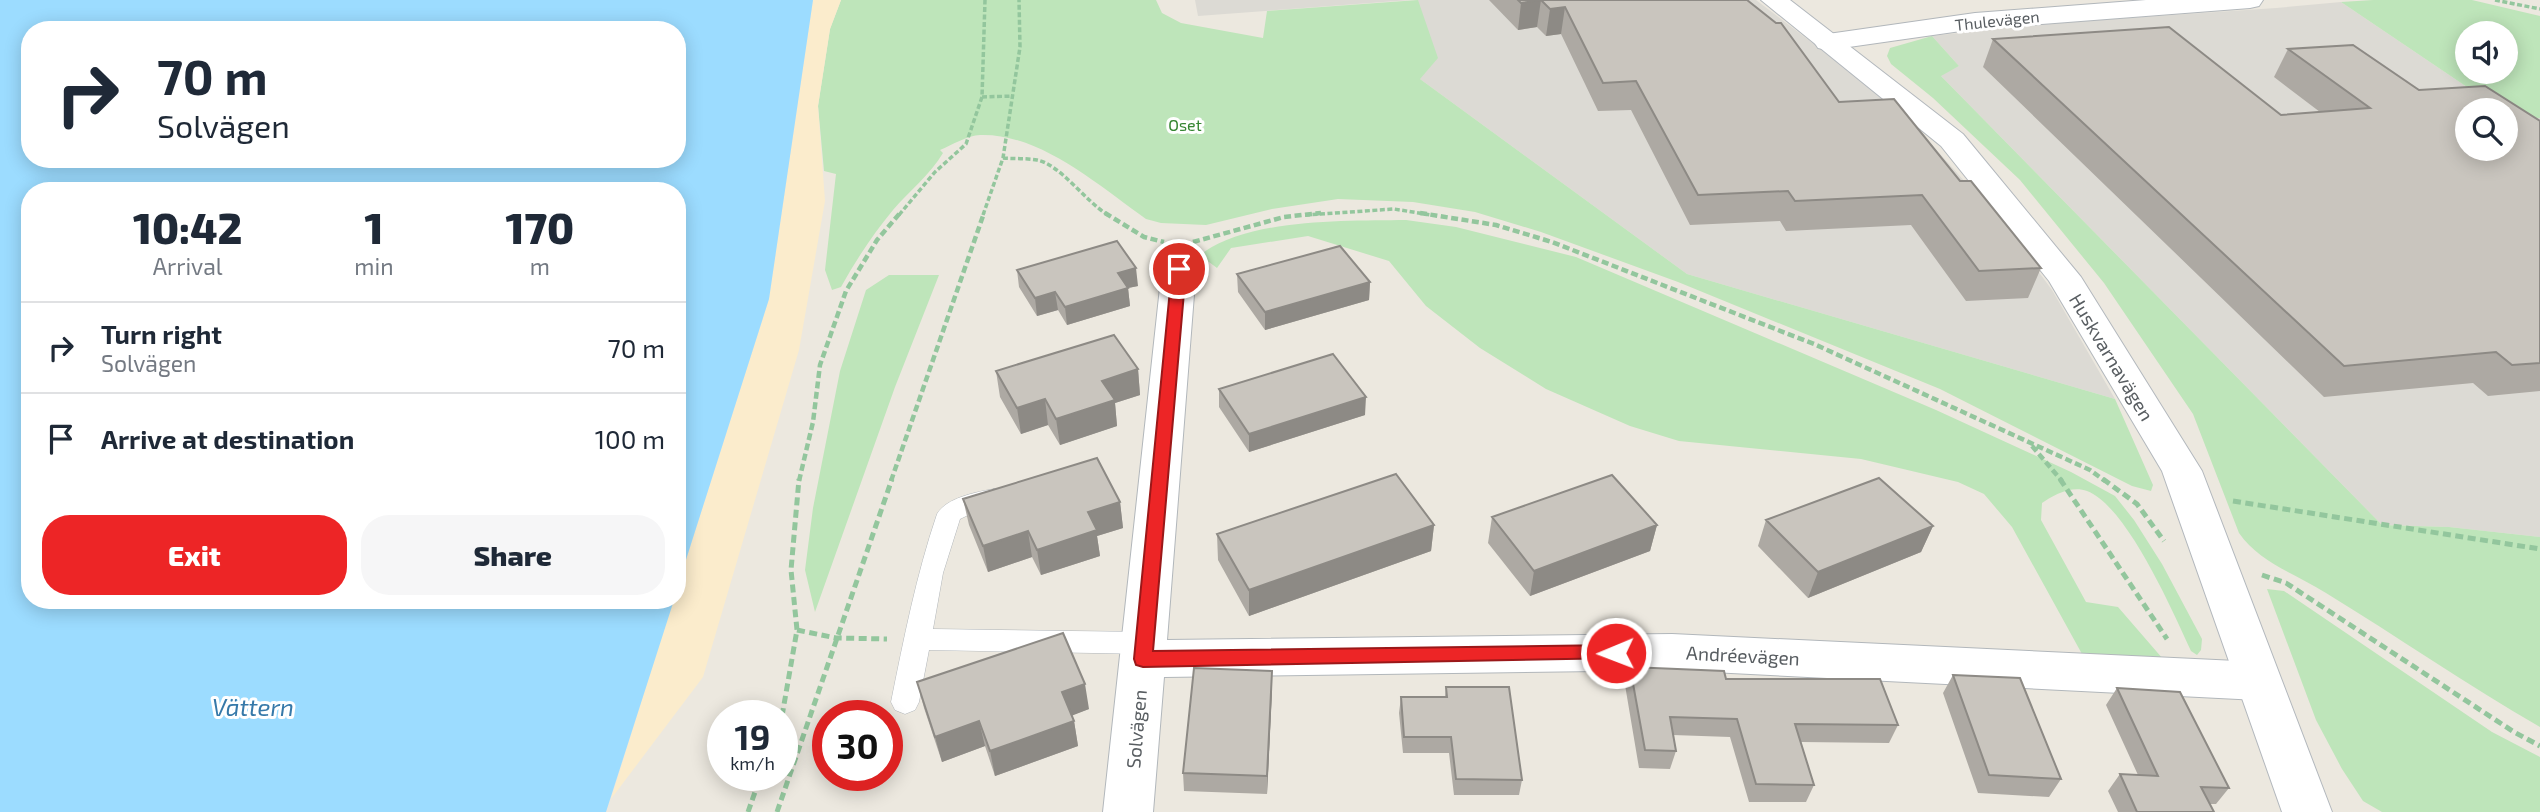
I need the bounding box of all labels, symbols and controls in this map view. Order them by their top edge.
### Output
street label: Thulevägen [1954,6,2040,34]
map controls [2455,21,2518,161]
button: sound [2455,21,2518,84]
text: 70 m [157,46,268,105]
icon: right [42,49,133,140]
button: search [2455,98,2518,161]
text: Solvägen [157,106,290,144]
park label: Oset [1168,115,1202,134]
text: 10:42 [133,202,242,252]
text: 1 [364,202,383,252]
text: 170 [505,202,574,252]
pin [1149,239,1209,299]
icon: arrive [1160,250,1198,288]
text: Arrival [153,252,223,280]
text: min [354,252,394,280]
text: m [530,252,550,280]
street label: Huskvarnavägen [2065,289,2159,425]
text: Turn right [101,318,222,349]
icon: right [42,329,80,367]
text: 70 m [607,332,665,363]
text: Solvägen [101,349,196,377]
icon: arrive [42,420,80,458]
text: Arrive at destination [101,423,354,454]
text: 100 m [595,423,665,454]
button: Exit [42,515,347,595]
button: Share [361,515,665,595]
position arrow [1579,616,1653,690]
street label: Andréevägen [1686,641,1800,669]
street label: Solvägen [1121,689,1151,769]
water label: Vättern [212,692,294,721]
speed limit sign: 30 [812,700,903,791]
text: 19 [735,715,770,757]
text: km/h [730,752,775,774]

